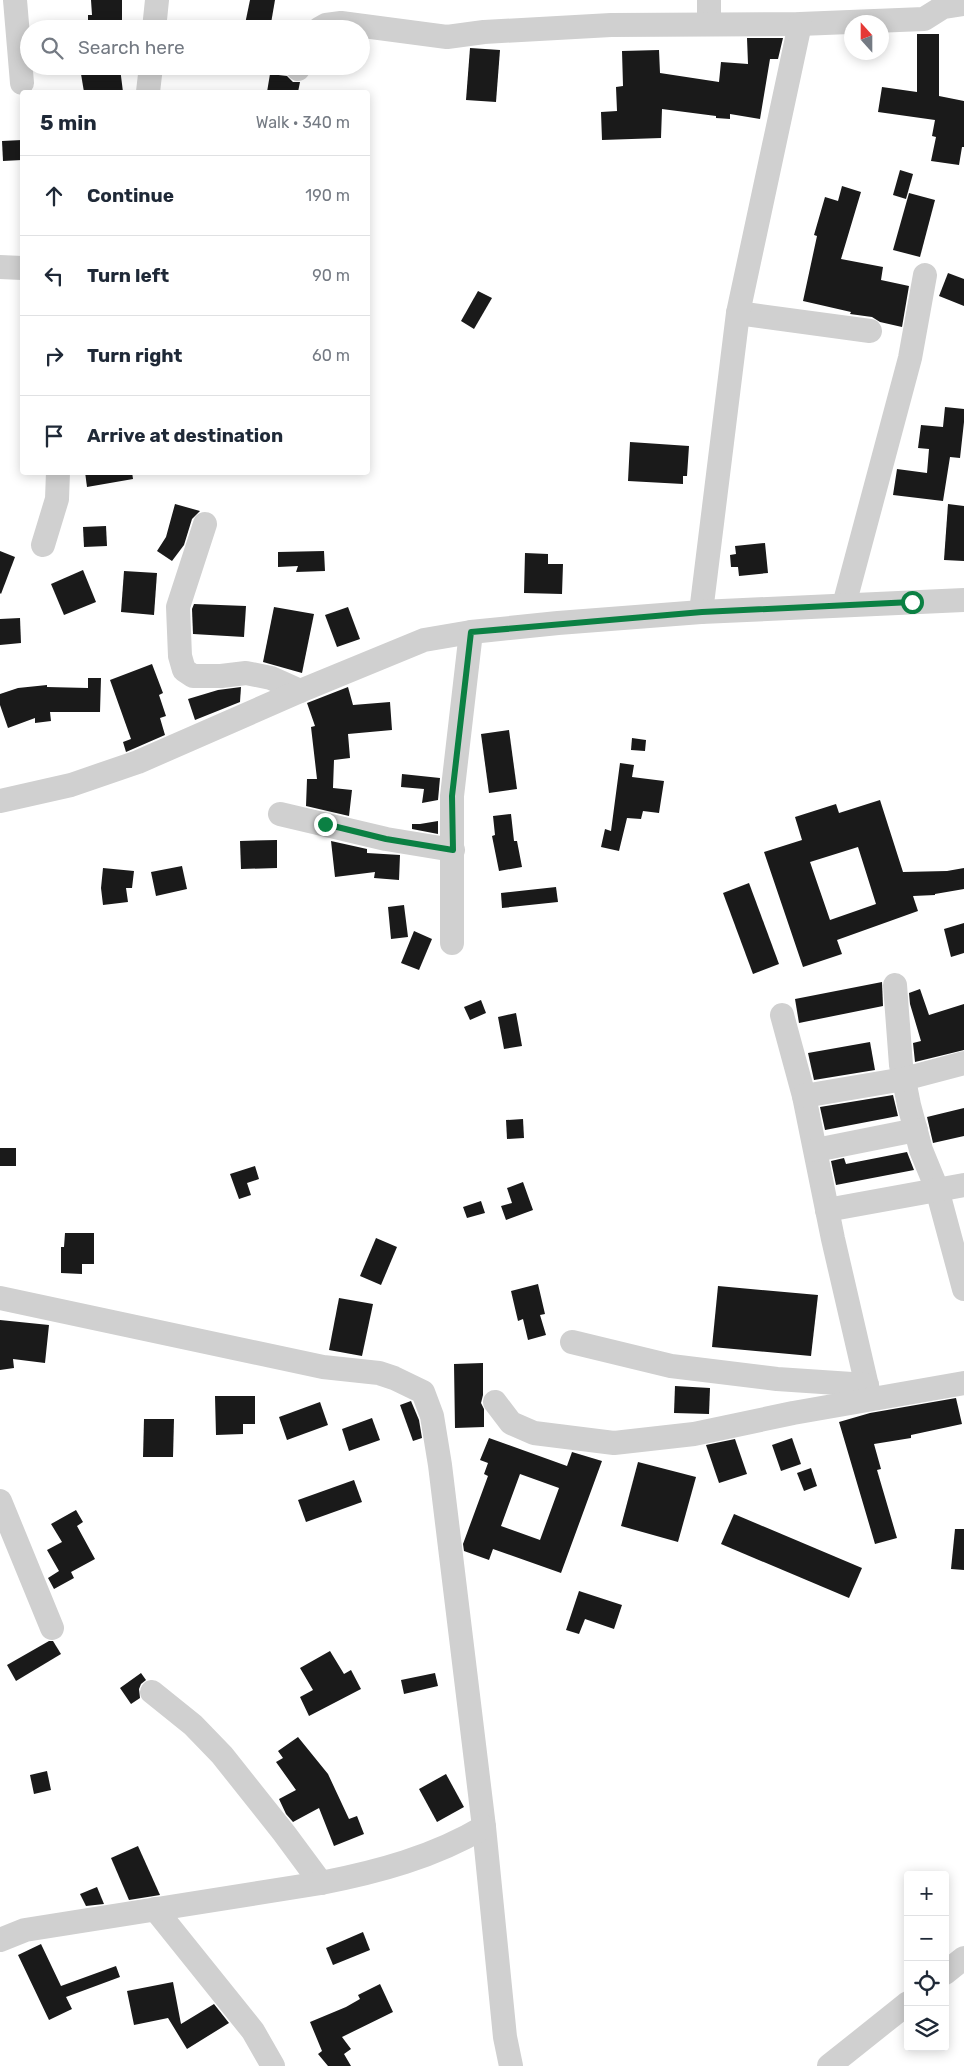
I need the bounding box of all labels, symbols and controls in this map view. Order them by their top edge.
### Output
north arrow [844,15,889,60]
search box [20,20,370,75]
icon: search [38,34,66,62]
text: Search here [78,36,185,59]
text: 5 min [40,110,97,135]
text: Walk · 340 m [256,113,350,132]
icon: ahead [40,182,68,210]
text: Continue [87,184,174,207]
text: 190 m [305,186,350,205]
icon: left [40,262,68,290]
text: Turn left [87,264,169,287]
text: 90 m [312,266,350,285]
icon: right [40,342,68,370]
text: Turn right [87,344,182,367]
text: 60 m [312,346,350,365]
icon: arrive [40,422,68,450]
text: Arrive at destination [87,424,283,447]
route start [901,591,924,614]
route end [314,813,337,836]
map controls [904,1871,949,2051]
button: + [904,1871,949,1916]
button: − [904,1916,949,1961]
button: locate [904,1961,949,2006]
button: layers [904,2006,949,2051]

